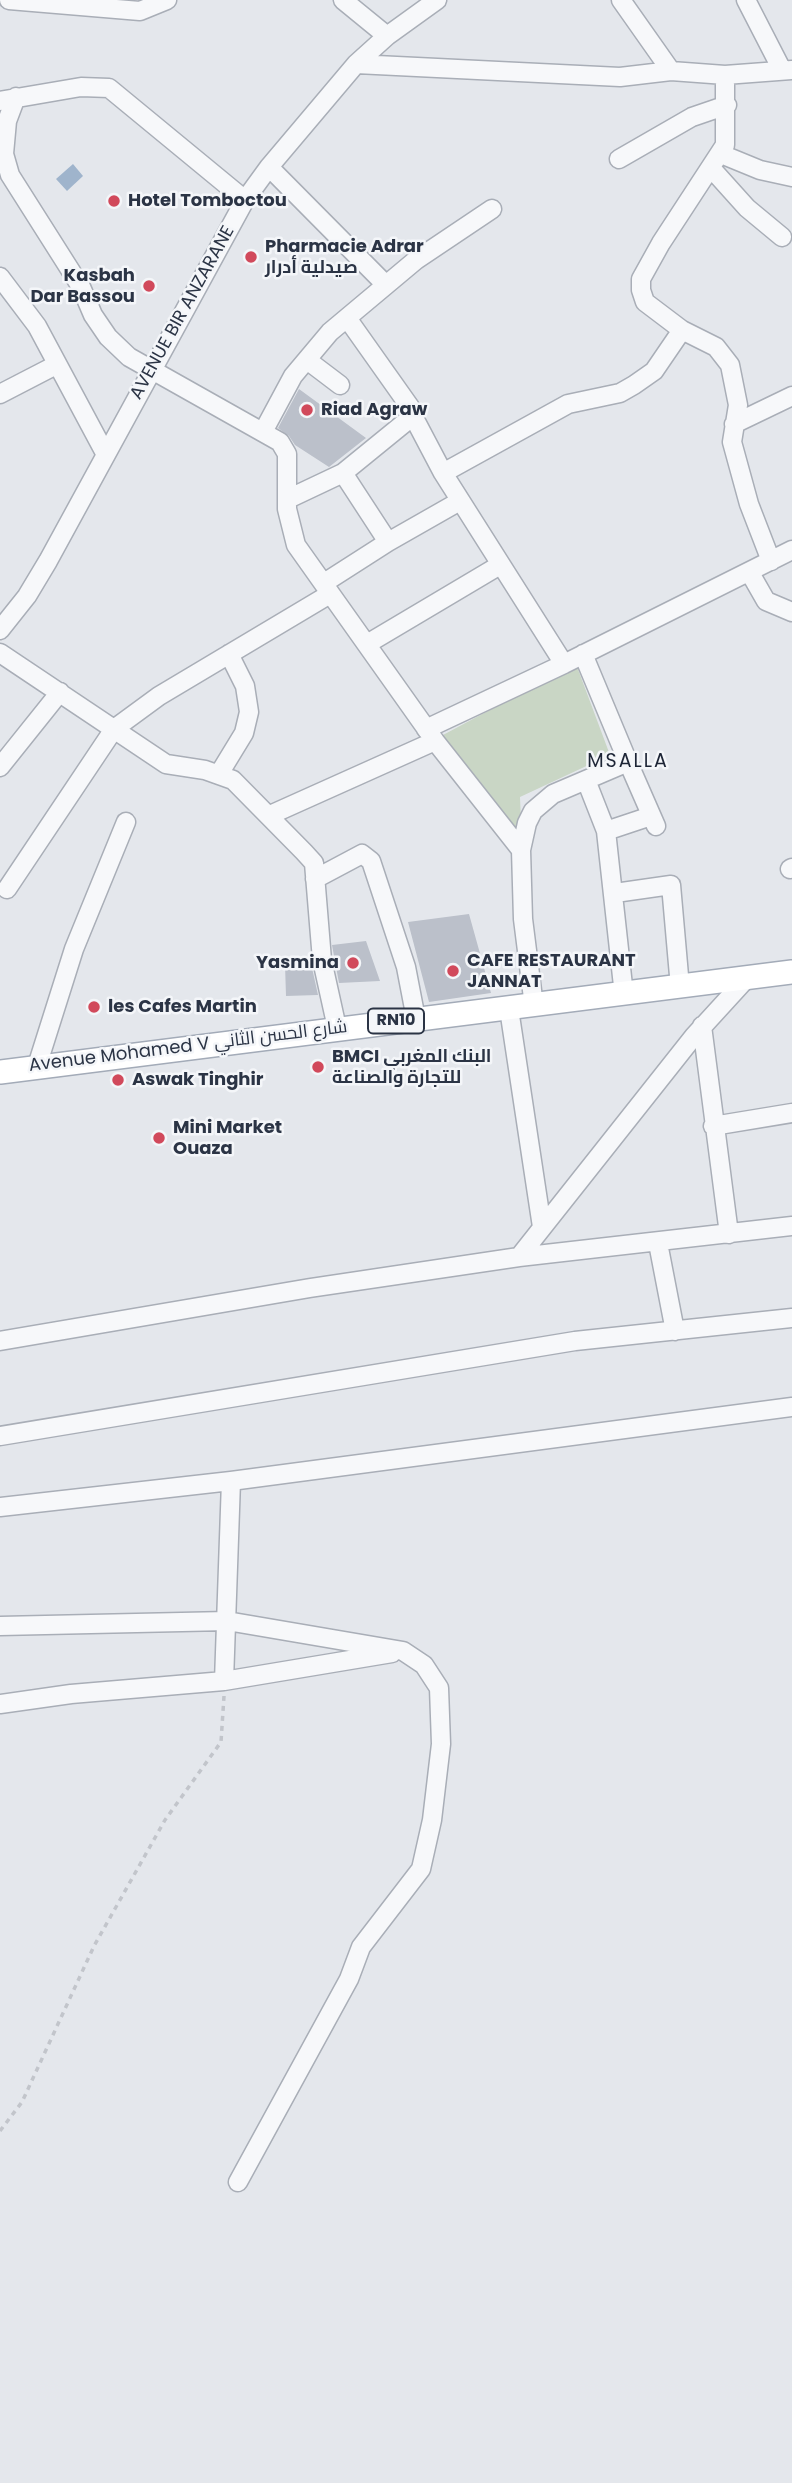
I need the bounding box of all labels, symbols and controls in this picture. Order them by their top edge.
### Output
place label: Hotel Tomboctou [128,190,287,212]
marker: Hotel Tomboctou [106,193,122,209]
street label: AVENUE BIR ANZARANE [126,222,240,404]
place label: Pharmacie Adrar صيدلية أدرار [265,236,424,278]
marker: Pharmacie Adrar صيدلية أدرار [243,249,259,265]
place label: Kasbah Dar Bassou [30,265,135,308]
marker: Kasbah Dar Bassou [141,278,157,294]
place label: Riad Agraw [321,399,427,421]
marker: Riad Agraw [299,402,315,418]
district label: MSALLA [588,751,668,773]
place label: CAFE RESTAURANT JANNAT [467,950,636,992]
place label: Yasmina [256,952,339,974]
marker: Yasmina [345,955,361,971]
marker: CAFE RESTAURANT JANNAT [445,963,461,979]
place label: les Cafes Martin [108,996,257,1018]
marker: les Cafes Martin [86,999,102,1015]
road number: RN10 [368,1009,424,1034]
street label: Avenue Mohamed V شارع الحسن الثاني [28,1017,348,1077]
place label: BMCI البنك المغربي للتجارة والصناعة [332,1046,491,1088]
marker: BMCI البنك المغربي للتجارة والصناعة [310,1059,326,1075]
place label: Aswak Tinghir [132,1069,264,1091]
marker: Aswak Tinghir [110,1072,126,1088]
place label: Mini Market Ouaza [173,1117,282,1160]
marker: Mini Market Ouaza [151,1130,167,1146]

